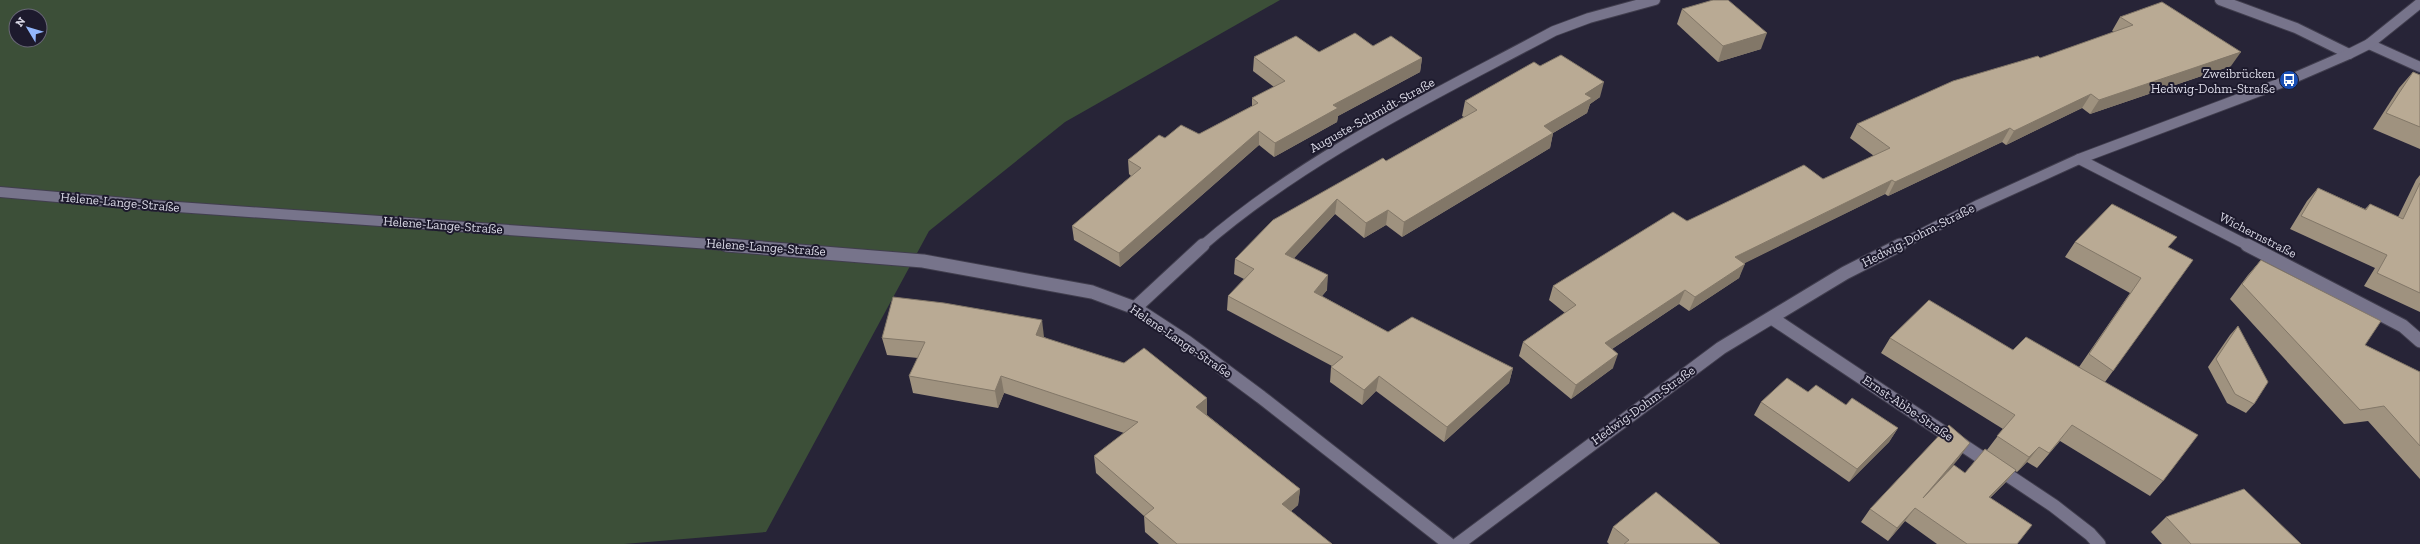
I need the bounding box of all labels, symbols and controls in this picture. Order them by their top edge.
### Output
north arrow [8,8,48,48]
text: N [13,14,29,29]
place label: Zweibrücken Hedwig-Dohm-Straße [2151,66,2276,96]
bus stop icon: Zweibrücken Hedwig-Dohm-Straße [2278,69,2300,91]
street label: Auguste-Schmidt-Straße [1307,74,1437,156]
street label: Helene-Lange-Straße [60,189,180,215]
street label: Hedwig-Dohm-Straße [1859,200,1977,270]
street label: Wichernstraße [2217,209,2299,261]
street label: Helene-Lange-Straße [383,213,503,237]
street label: Helene-Lange-Straße [706,235,826,259]
street label: Helene-Lange-Straße [1127,301,1235,381]
street label: Hedwig-Dohm-Straße [1588,362,1698,448]
street label: Ernst-Abbe-Straße [1860,372,1956,444]

